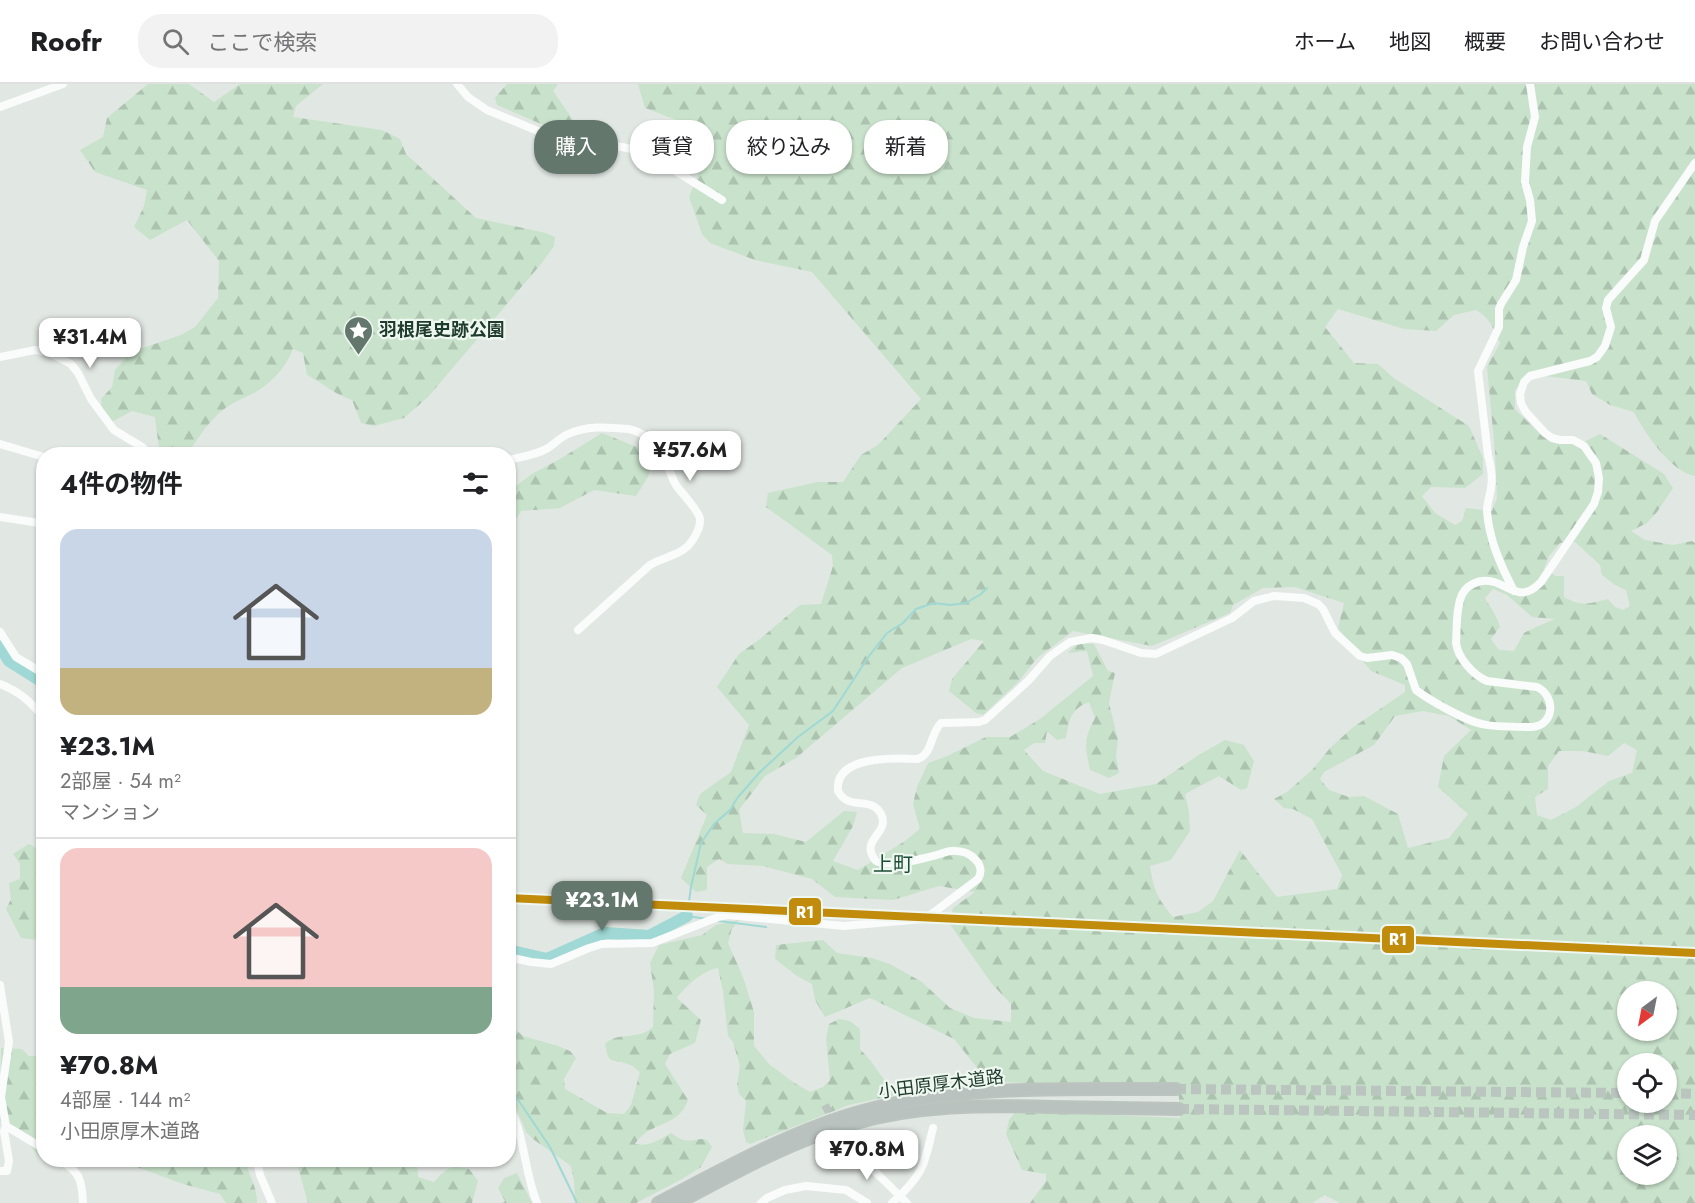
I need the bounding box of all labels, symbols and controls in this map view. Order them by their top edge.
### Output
search box [138,14,558,68]
text: Roofr [30,21,102,62]
icon: search [159,25,192,58]
text: ここで検索 [207,26,317,58]
text: ホーム [1294,27,1356,57]
text: 地図 [1389,27,1431,57]
text: 概要 [1464,27,1506,57]
text: お問い合わせ [1539,27,1665,57]
chip: 購入 [534,120,618,174]
chip: 賃貸 [630,120,714,174]
chip: 絞り込み [726,120,852,174]
chip: 新着 [864,120,948,174]
place icon: 羽根尾史跡公園 [342,314,374,356]
place label: 羽根尾史跡公園 [379,317,505,343]
pin: ¥31.4M [41,318,139,369]
text: ¥31.4M [53,323,127,352]
pin: ¥57.6M [641,431,739,482]
text: ¥57.6M [653,436,727,465]
text: 4件の物件 [60,465,182,503]
icon: filters [459,467,492,500]
icon: home [222,568,330,676]
text: ¥23.1M [60,727,155,765]
text: 2部屋 · 54 m² [60,767,181,796]
text: マンション [60,798,160,827]
district label: 上町 [873,850,913,879]
pin: ¥23.1M [553,881,651,932]
text: ¥23.1M [565,886,639,915]
icon: home [222,887,330,995]
line badge: R1 [788,897,822,926]
text: R1 [796,901,814,924]
line badge: R1 [1381,925,1415,954]
text: R1 [1389,928,1407,951]
north arrow [1617,981,1677,1041]
map controls [1617,981,1677,1185]
text: ¥70.8M [60,1046,158,1084]
button: locate [1617,1053,1677,1113]
street label: 小田原厚木道路 [877,1063,1005,1105]
text: 4部屋 · 144 m² [60,1086,191,1115]
text: 小田原厚木道路 [60,1117,200,1146]
button: layers [1617,1125,1677,1185]
pin: ¥70.8M [818,1130,916,1181]
text: ¥70.8M [829,1135,905,1164]

